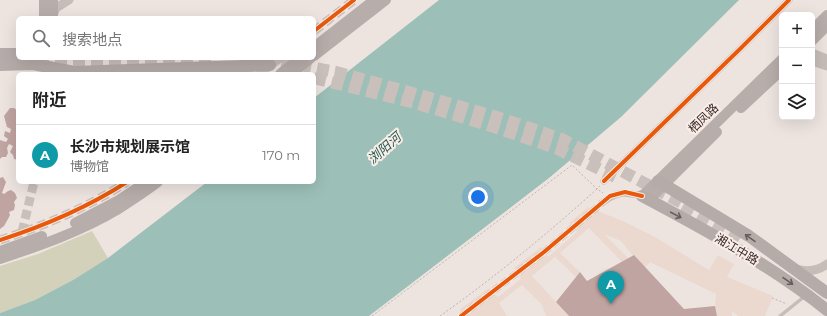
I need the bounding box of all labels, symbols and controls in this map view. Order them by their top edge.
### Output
map controls [779,12,815,120]
button: + [779,12,815,48]
search box [16,16,316,60]
icon: search [30,27,52,49]
text: 搜索地点 [62,30,122,49]
button: − [779,48,815,84]
button: layers [779,84,815,120]
text: 附近 [32,90,66,110]
street label: 栖凤路 [685,100,721,136]
water label: 浏阳河 [364,127,406,167]
text: 长沙市规划展示馆 [70,137,190,156]
text: A [40,147,50,163]
text: 170 m [262,147,300,163]
text: 博物馆 [70,158,109,174]
your location [468,187,488,207]
one-way arrow [670,211,682,219]
street label: 湘江中路 [713,230,761,268]
one-way arrow [745,234,756,242]
pin: A [598,271,624,304]
one-way arrow [782,277,793,285]

